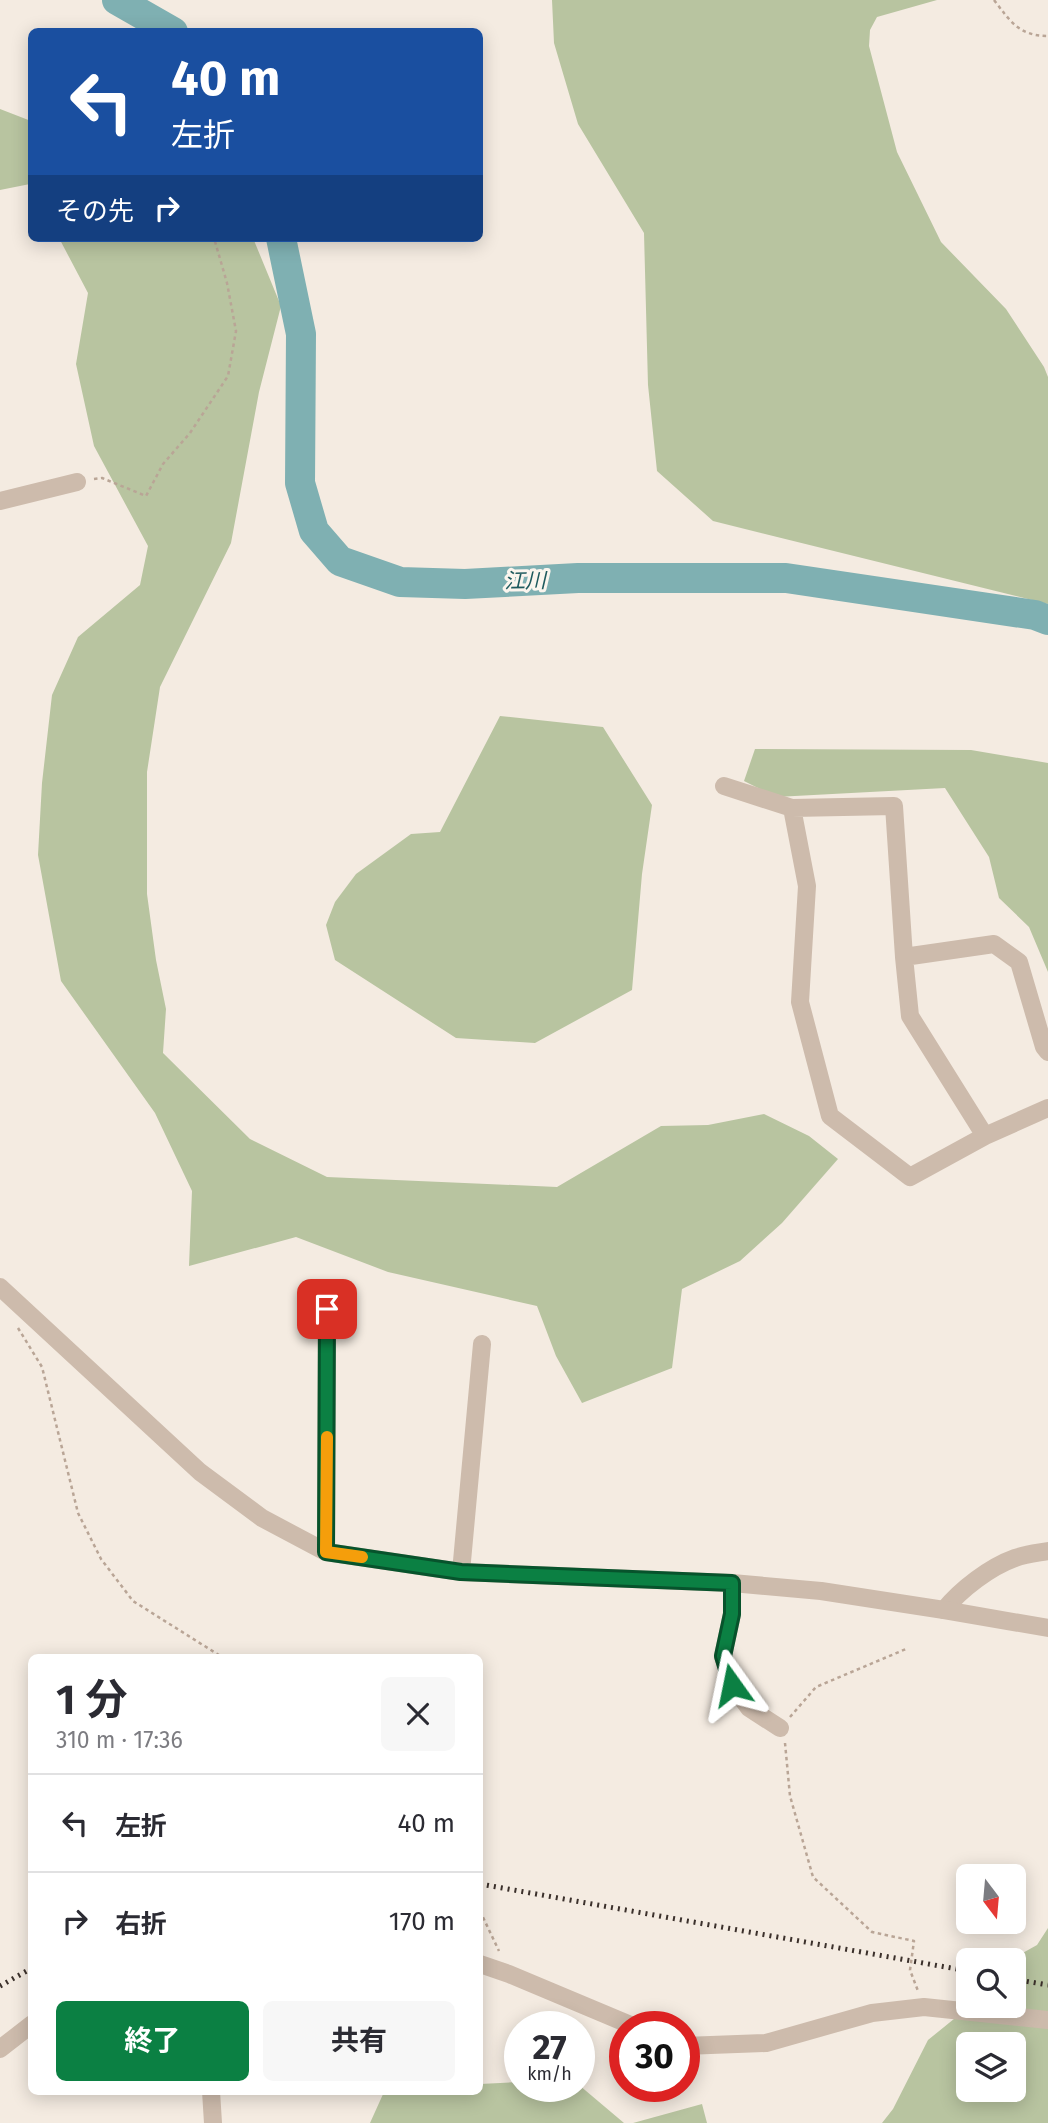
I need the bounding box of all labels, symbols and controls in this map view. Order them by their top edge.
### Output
text: 40 m [171,49,280,108]
icon: left [56,56,147,147]
text: 左折 [171,116,235,154]
icon: right [148,189,186,227]
text: その先 [56,196,134,227]
water label: 江川 [504,568,548,594]
pin [297,1279,357,1339]
icon: arrive [308,1290,346,1328]
position arrow [695,1648,769,1722]
text: 1 分 [56,1675,127,1725]
button: close [381,1677,455,1751]
text: 310 m · 17:36 [56,1726,183,1754]
icon: left [56,1804,94,1842]
text: 40 m [397,1808,455,1839]
text: 左折 [115,1811,167,1842]
north arrow [956,1864,1026,1934]
map controls [956,1864,1026,2102]
icon: right [56,1902,94,1940]
text: 170 m [389,1906,455,1937]
text: 右折 [115,1909,167,1940]
button: search [956,1948,1026,2018]
button: 終了 [56,2001,249,2081]
button: 共有 [263,2001,455,2081]
speed limit sign: 30 [609,2011,700,2102]
text: 27 [532,2026,567,2068]
button: layers [956,2032,1026,2102]
text: km/h [527,2063,572,2085]

